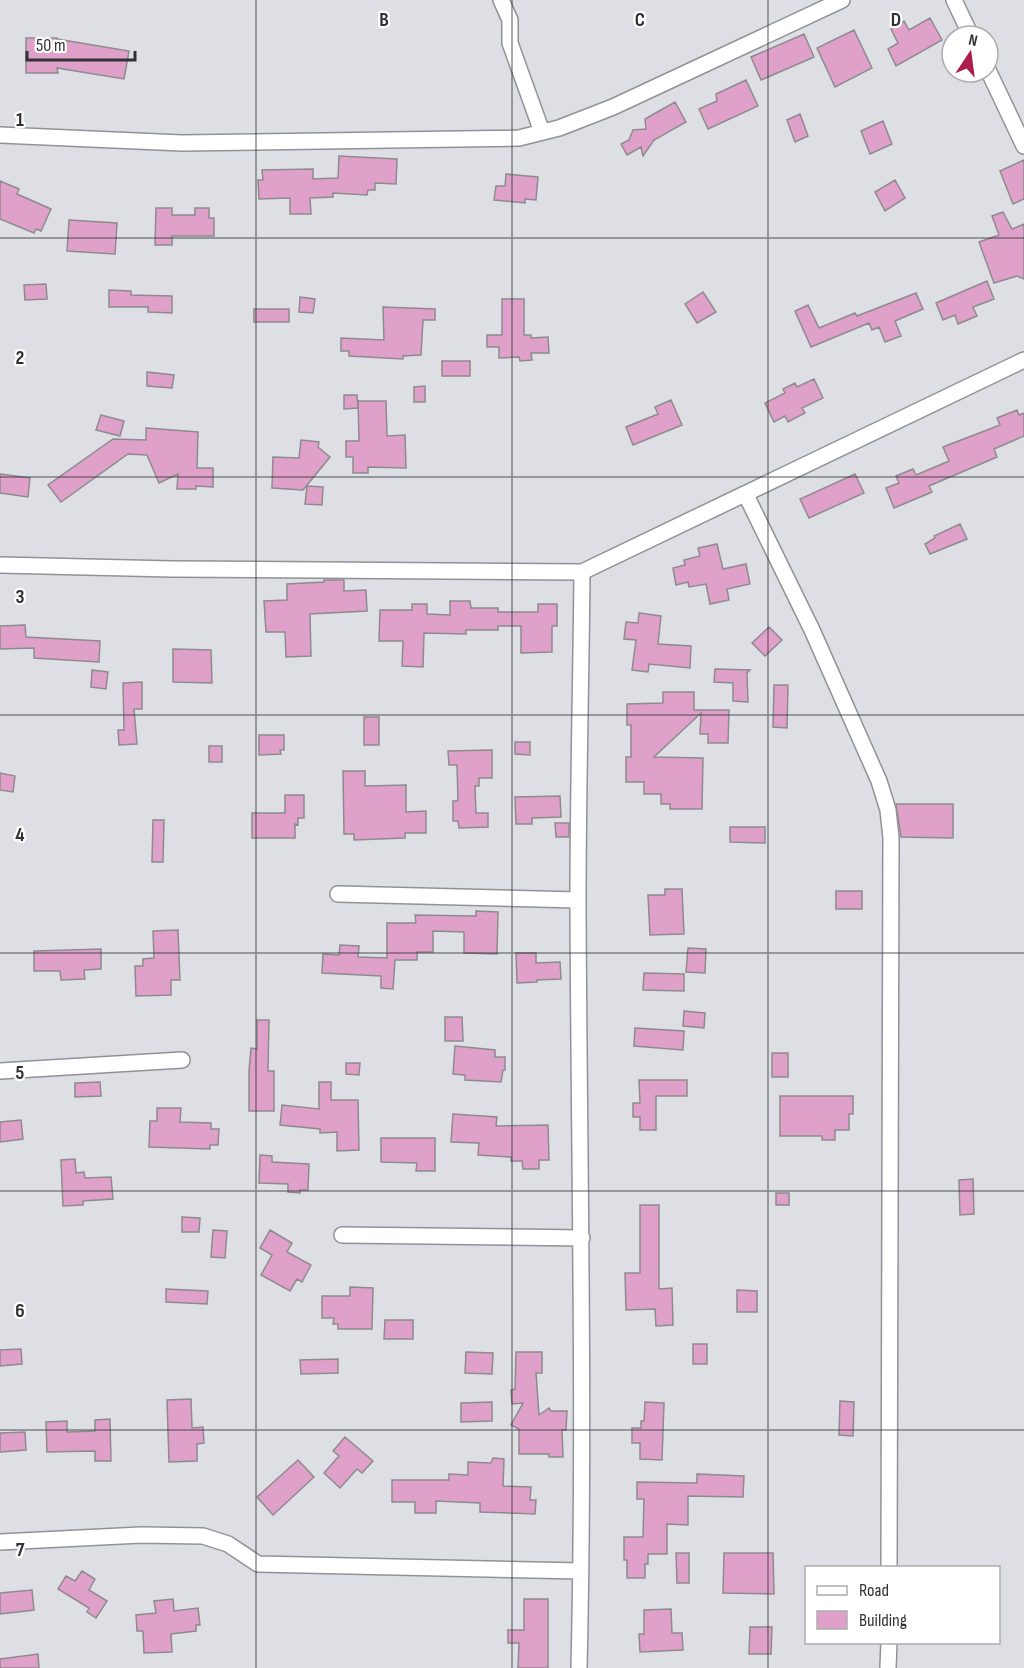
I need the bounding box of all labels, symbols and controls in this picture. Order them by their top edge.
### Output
text: B [379,8,389,32]
text: C [635,8,645,32]
text: D [891,8,901,32]
scale bar [27,24,135,62]
north arrow [940,24,1000,84]
text: N [967,31,979,51]
text: 50 m [36,35,66,56]
text: 1 [16,108,24,132]
text: 2 [16,346,24,370]
text: 3 [16,585,25,609]
text: 4 [15,823,25,847]
text: 5 [16,1061,25,1085]
text: 6 [15,1299,25,1323]
text: 7 [16,1538,25,1562]
legend [805,1566,1000,1644]
text: Road [859,1580,889,1601]
text: Building [859,1610,907,1631]

